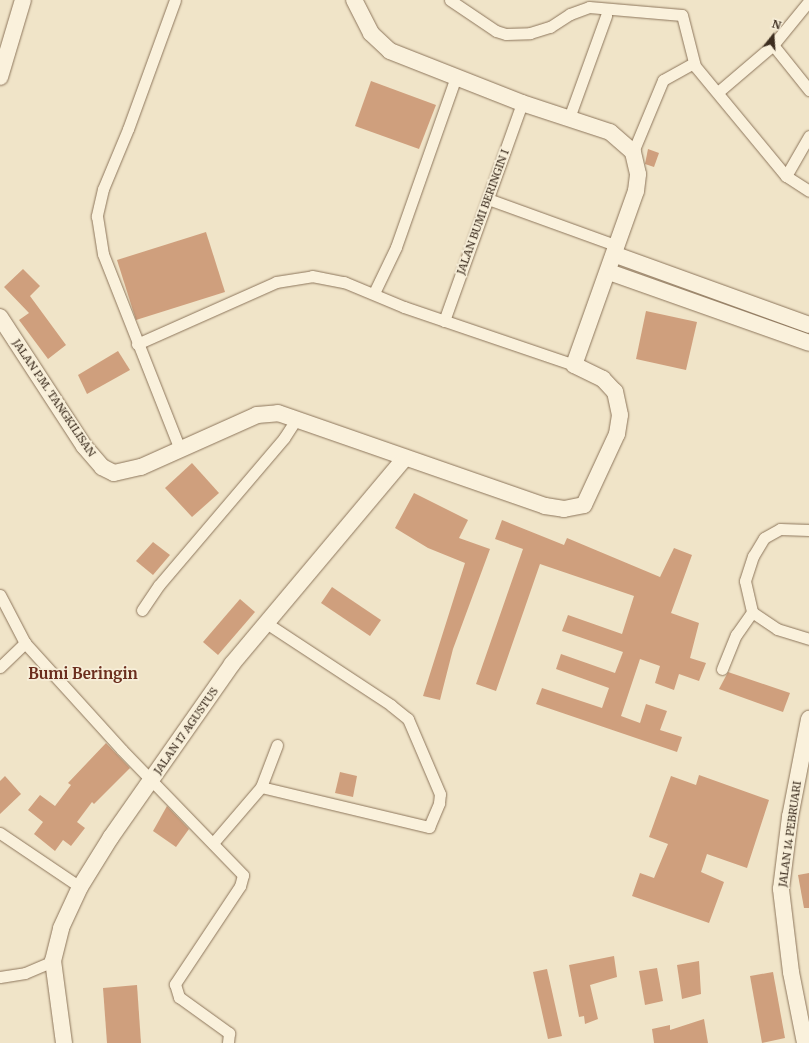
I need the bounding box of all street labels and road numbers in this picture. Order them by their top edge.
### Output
street label: JALAN BUMI BERINGIN I [454,148,512,276]
street label: JALAN P.M. TANGKILISAN [10,337,98,459]
street label: JALAN 17 AGUSTUS [151,685,221,777]
street label: JALAN 14 PEBRUARI [776,780,804,888]

